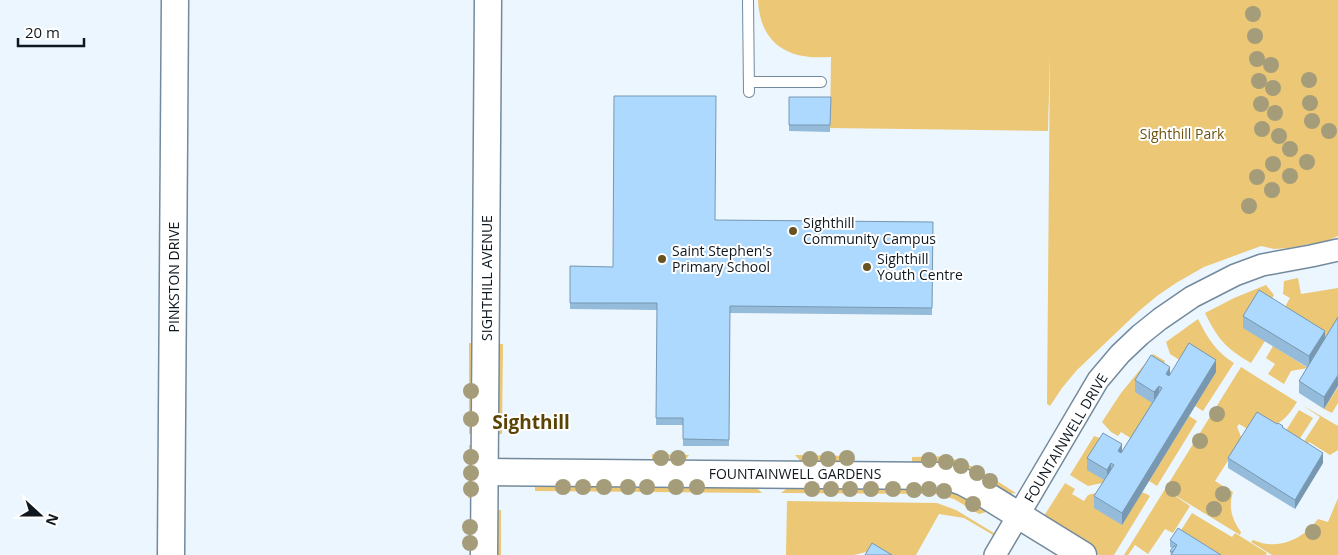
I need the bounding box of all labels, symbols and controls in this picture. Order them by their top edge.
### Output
scale bar [18,15,84,47]
text: 20 m [25,22,60,42]
park label: Sighthill Park [1140,124,1225,143]
place label: Sighthill Community Campus [803,213,936,248]
street label: SIGHTHILL AVENUE [477,215,496,341]
street label: PINKSTON DRIVE [164,222,183,332]
marker: Sighthill Community Campus [787,225,799,237]
place label: Saint Stephen's Primary School [672,241,772,276]
place label: Sighthill Youth Centre [877,249,963,284]
marker: Saint Stephen's Primary School [656,253,668,265]
marker: Sighthill Youth Centre [861,261,873,273]
street label: FOUNTAINWELL DRIVE [1019,370,1112,506]
district label: Sighthill [492,409,570,435]
street label: FOUNTAINWELL GARDENS [709,464,881,483]
north arrow [15,490,65,540]
text: N [42,511,64,529]

